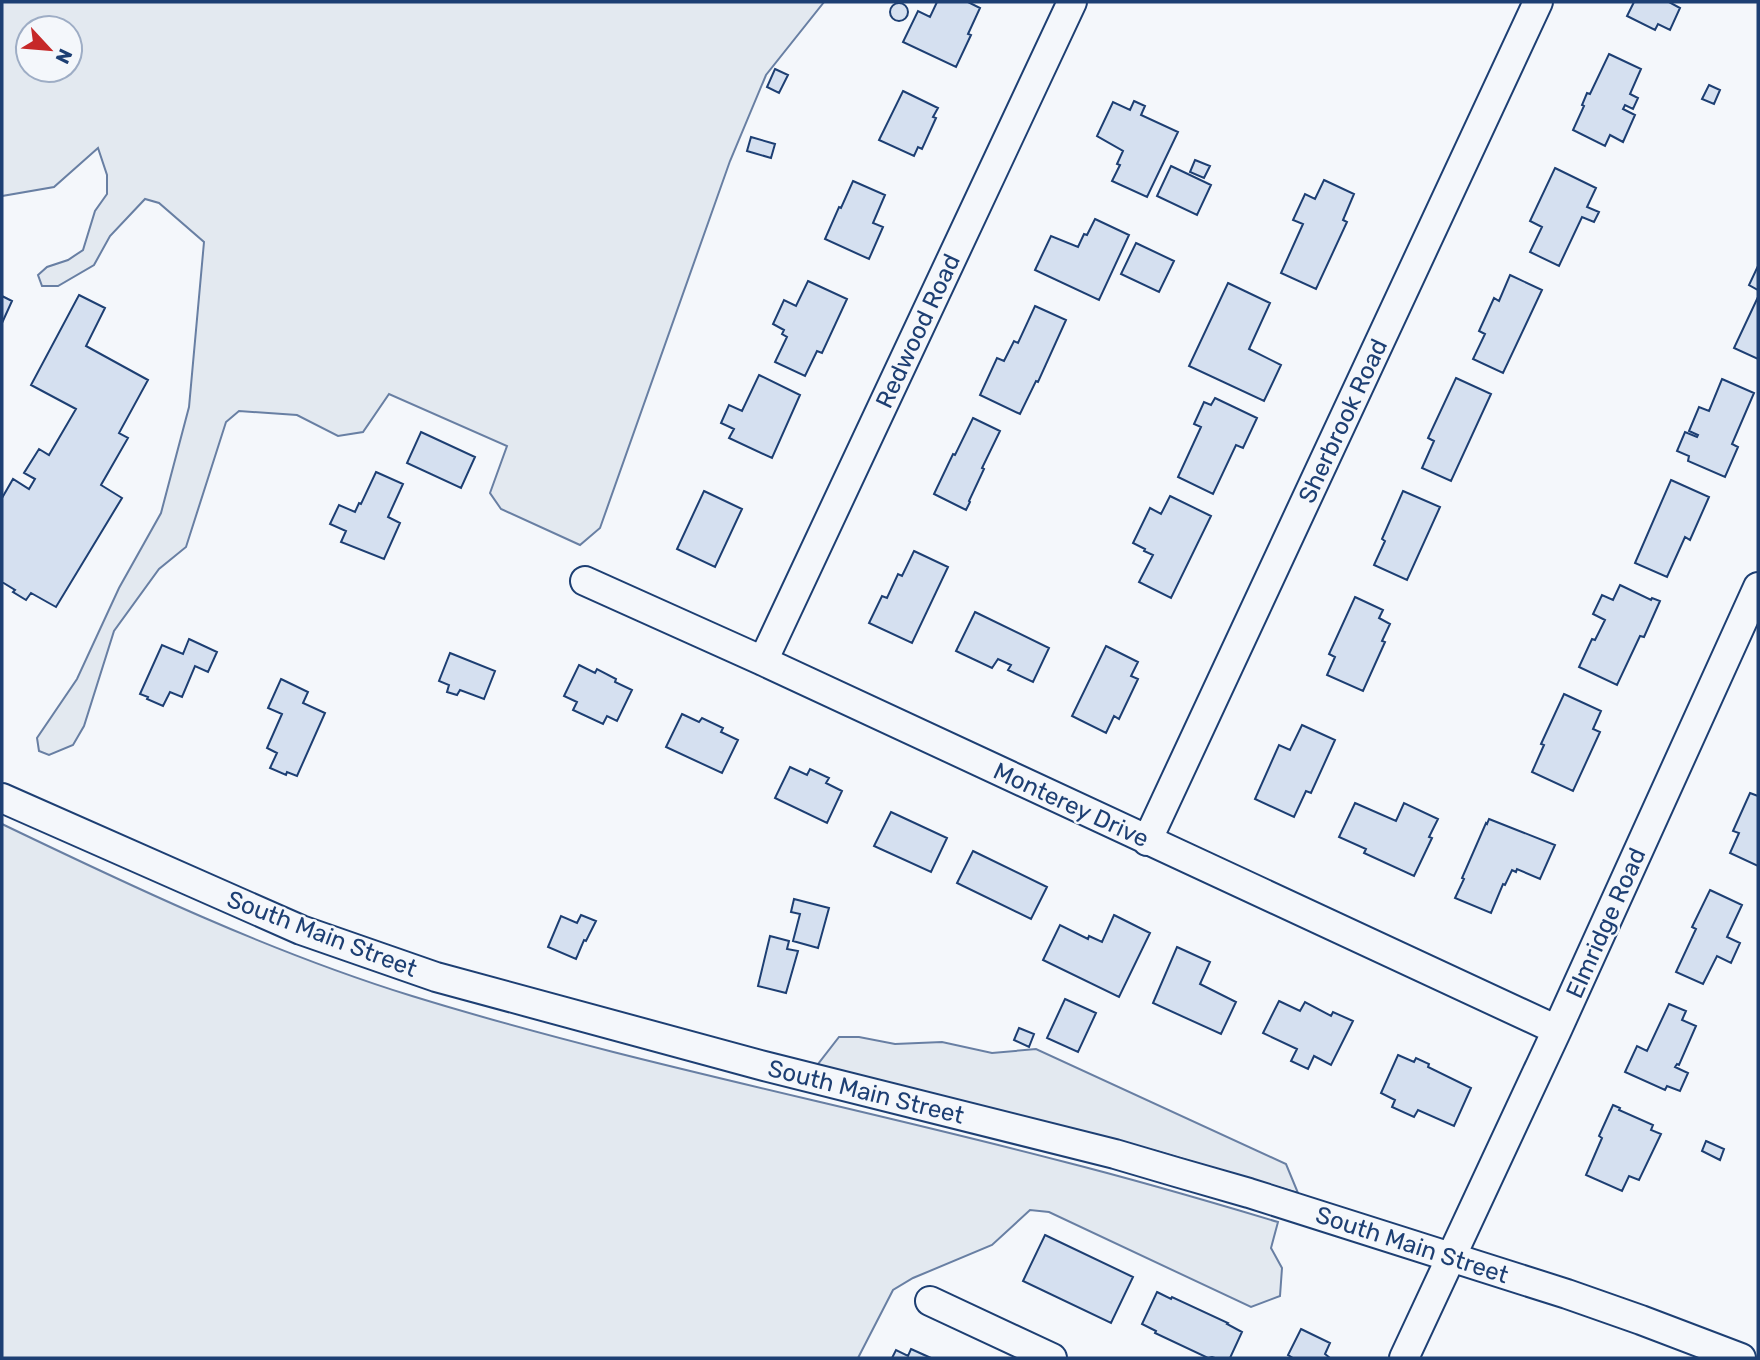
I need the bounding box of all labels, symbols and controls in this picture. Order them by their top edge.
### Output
north arrow [14,14,84,84]
text: N [50,45,77,67]
street label: Redwood Road [870,249,966,413]
street label: Sherbrook Road [1293,335,1393,507]
street label: Monterey Drive [989,757,1153,853]
street label: Elmridge Road [1560,844,1652,1002]
street label: South Main Street [223,885,421,983]
street label: South Main Street [765,1054,967,1130]
street label: South Main Street [1312,1201,1512,1289]

